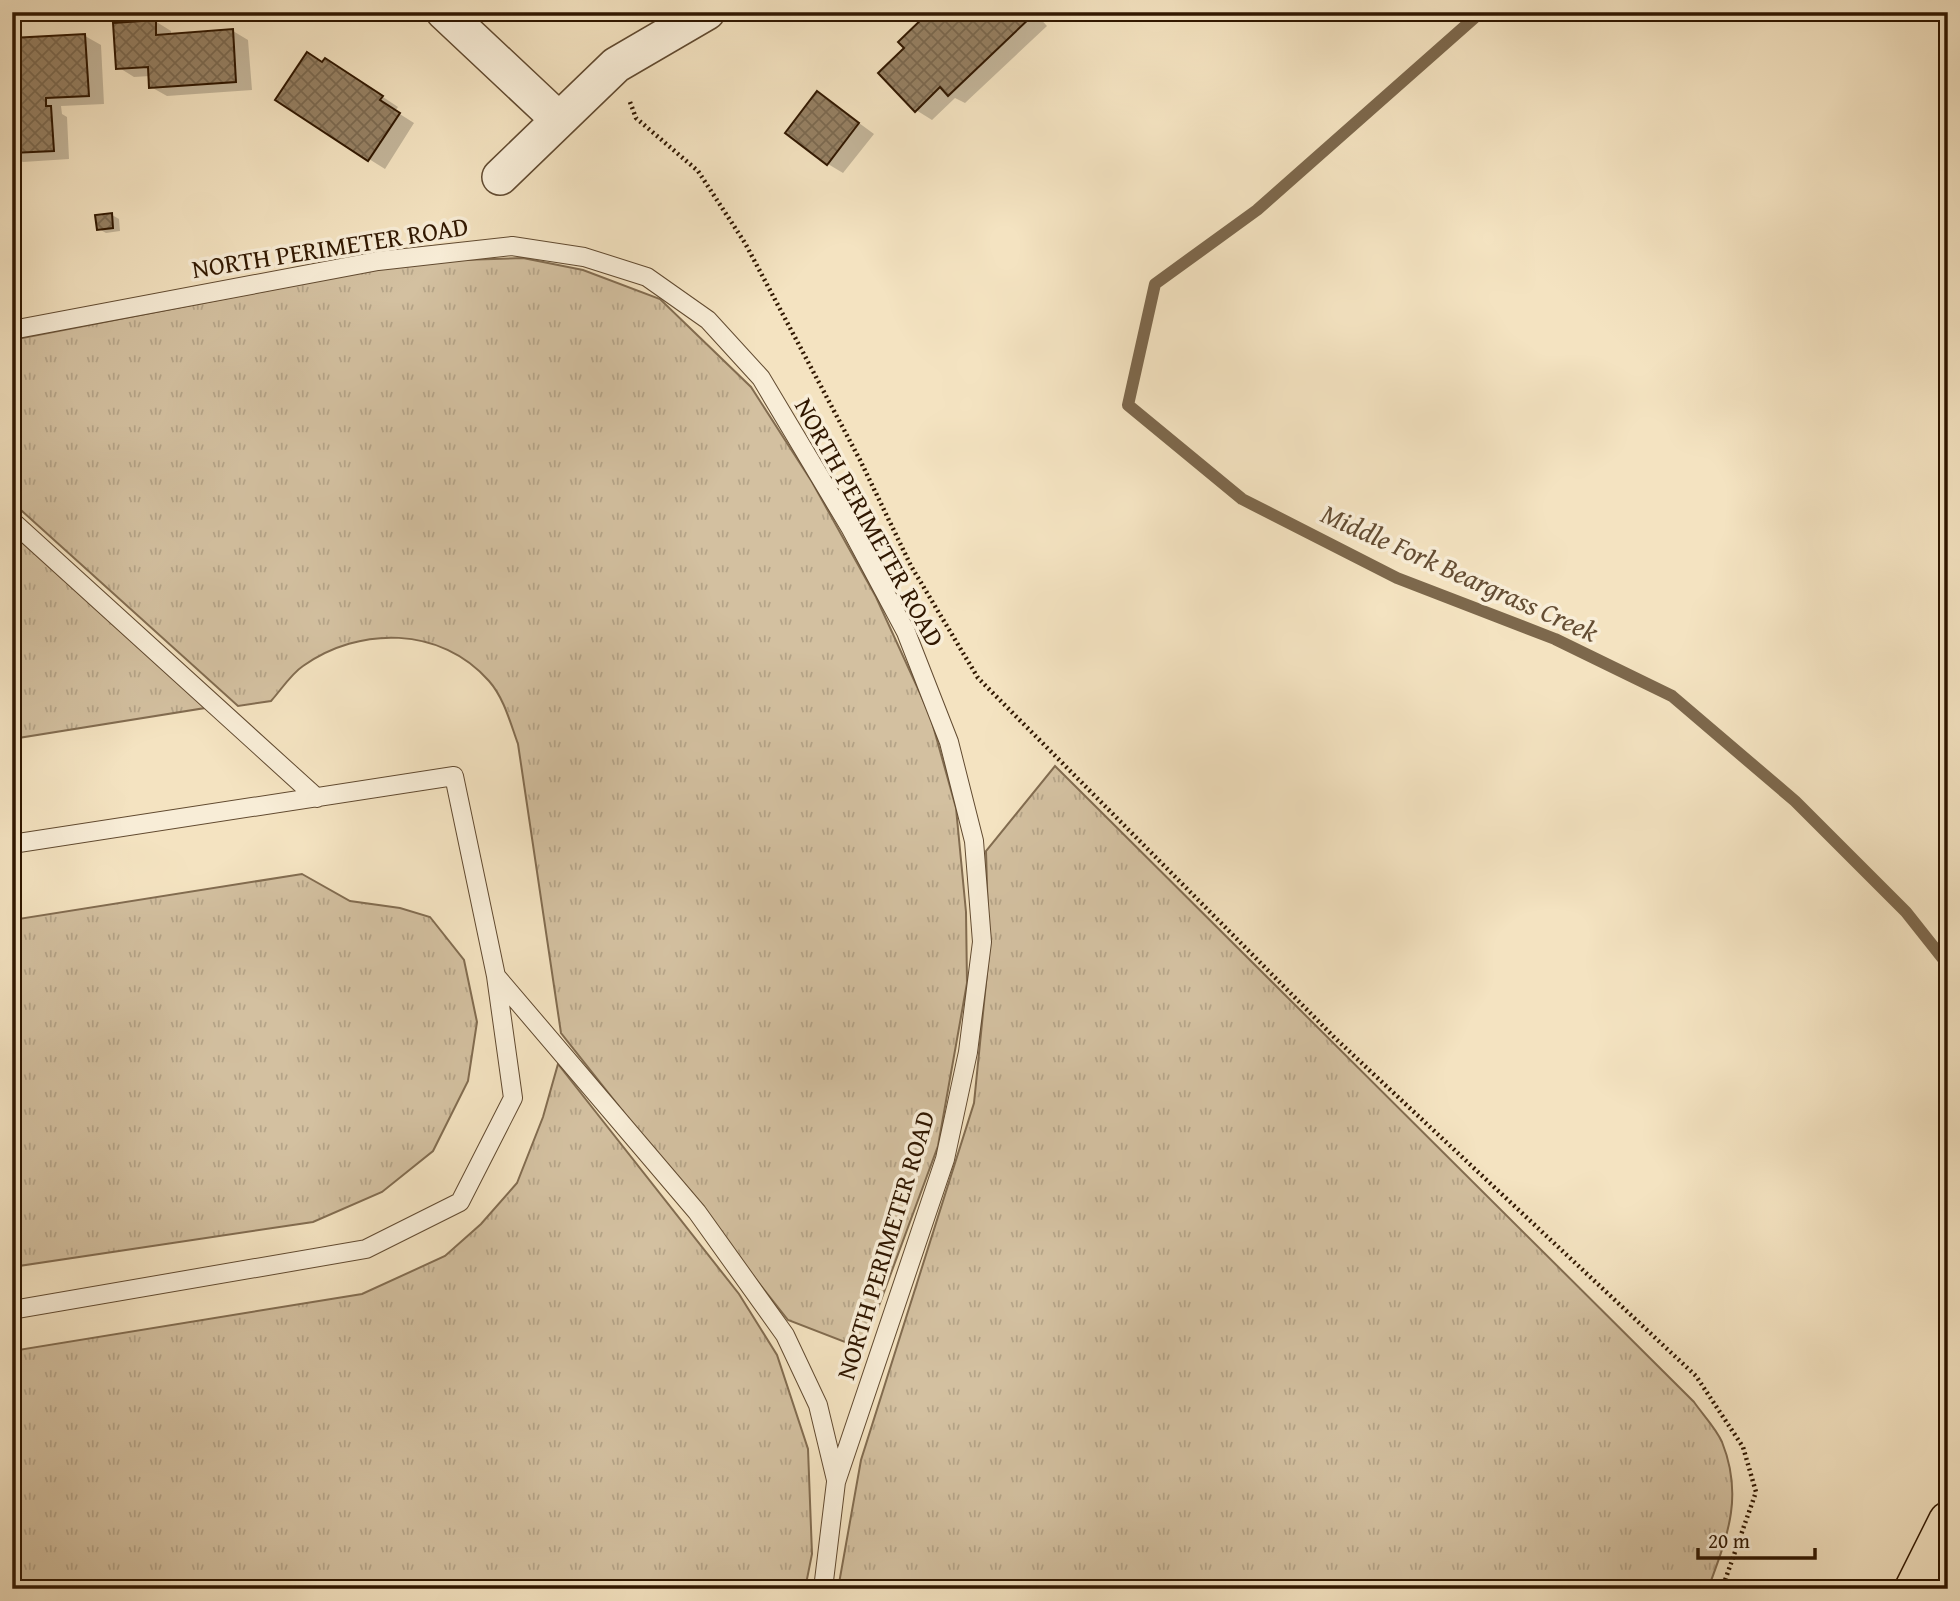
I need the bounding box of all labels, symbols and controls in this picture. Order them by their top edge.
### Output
street label: NORTH PERIMETER ROAD [189,206,471,288]
street label: NORTH PERIMETER ROAD [785,390,955,654]
water label: Middle Fork Beargrass Creek [1315,492,1605,652]
street label: NORTH PERIMETER ROAD [826,1106,944,1384]
scale bar [1698,1517,1815,1561]
text: 20 m [1708,1525,1750,1556]

